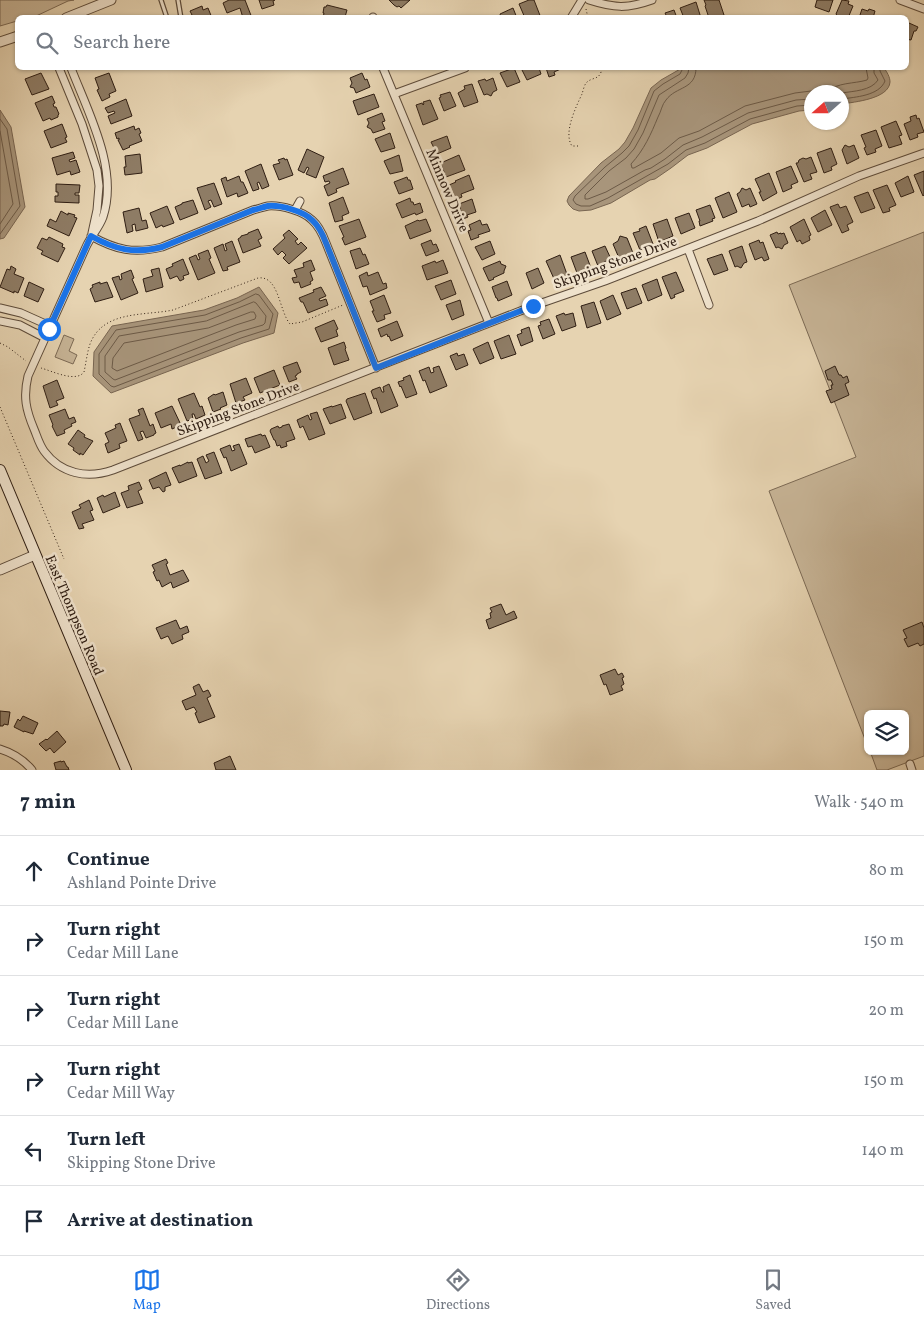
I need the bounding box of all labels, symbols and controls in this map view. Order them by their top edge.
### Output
search box [15,15,909,70]
icon: search [33,29,61,57]
text: Search here [73,30,170,56]
north arrow [804,85,849,130]
street label: Minnow Drive [421,146,473,235]
street label: Skipping Stone Drive [551,232,680,295]
route end [522,295,545,318]
route start [38,318,61,341]
street label: Skipping Stone Drive [174,377,303,442]
street label: East Thompson Road [40,553,108,679]
map controls [864,710,909,755]
button: layers [864,710,909,755]
text: 7 min [20,788,76,817]
text: Walk · 540 m [814,792,904,814]
text: Continue [67,847,150,873]
icon: ahead [20,857,48,885]
text: 80 m [869,860,904,882]
text: Ashland Pointe Drive [67,873,216,895]
text: Turn right [67,917,160,943]
icon: right [20,927,48,955]
text: 150 m [863,930,904,952]
text: Cedar Mill Lane [67,943,178,965]
text: Turn right [67,987,160,1013]
icon: right [20,997,48,1025]
text: 20 m [869,1000,904,1022]
text: Cedar Mill Lane [67,1013,178,1035]
text: Turn right [67,1057,160,1083]
icon: right [20,1067,48,1095]
text: 150 m [863,1070,904,1092]
text: Cedar Mill Way [67,1083,175,1105]
text: Turn left [67,1127,146,1153]
icon: left [20,1137,48,1165]
text: 140 m [862,1140,904,1162]
text: Skipping Stone Drive [67,1153,216,1175]
icon: arrive [20,1207,48,1235]
text: Arrive at destination [67,1208,253,1234]
tab: Map [133,1266,161,1315]
tab: Directions [426,1266,490,1315]
tab: Saved [755,1266,791,1315]

